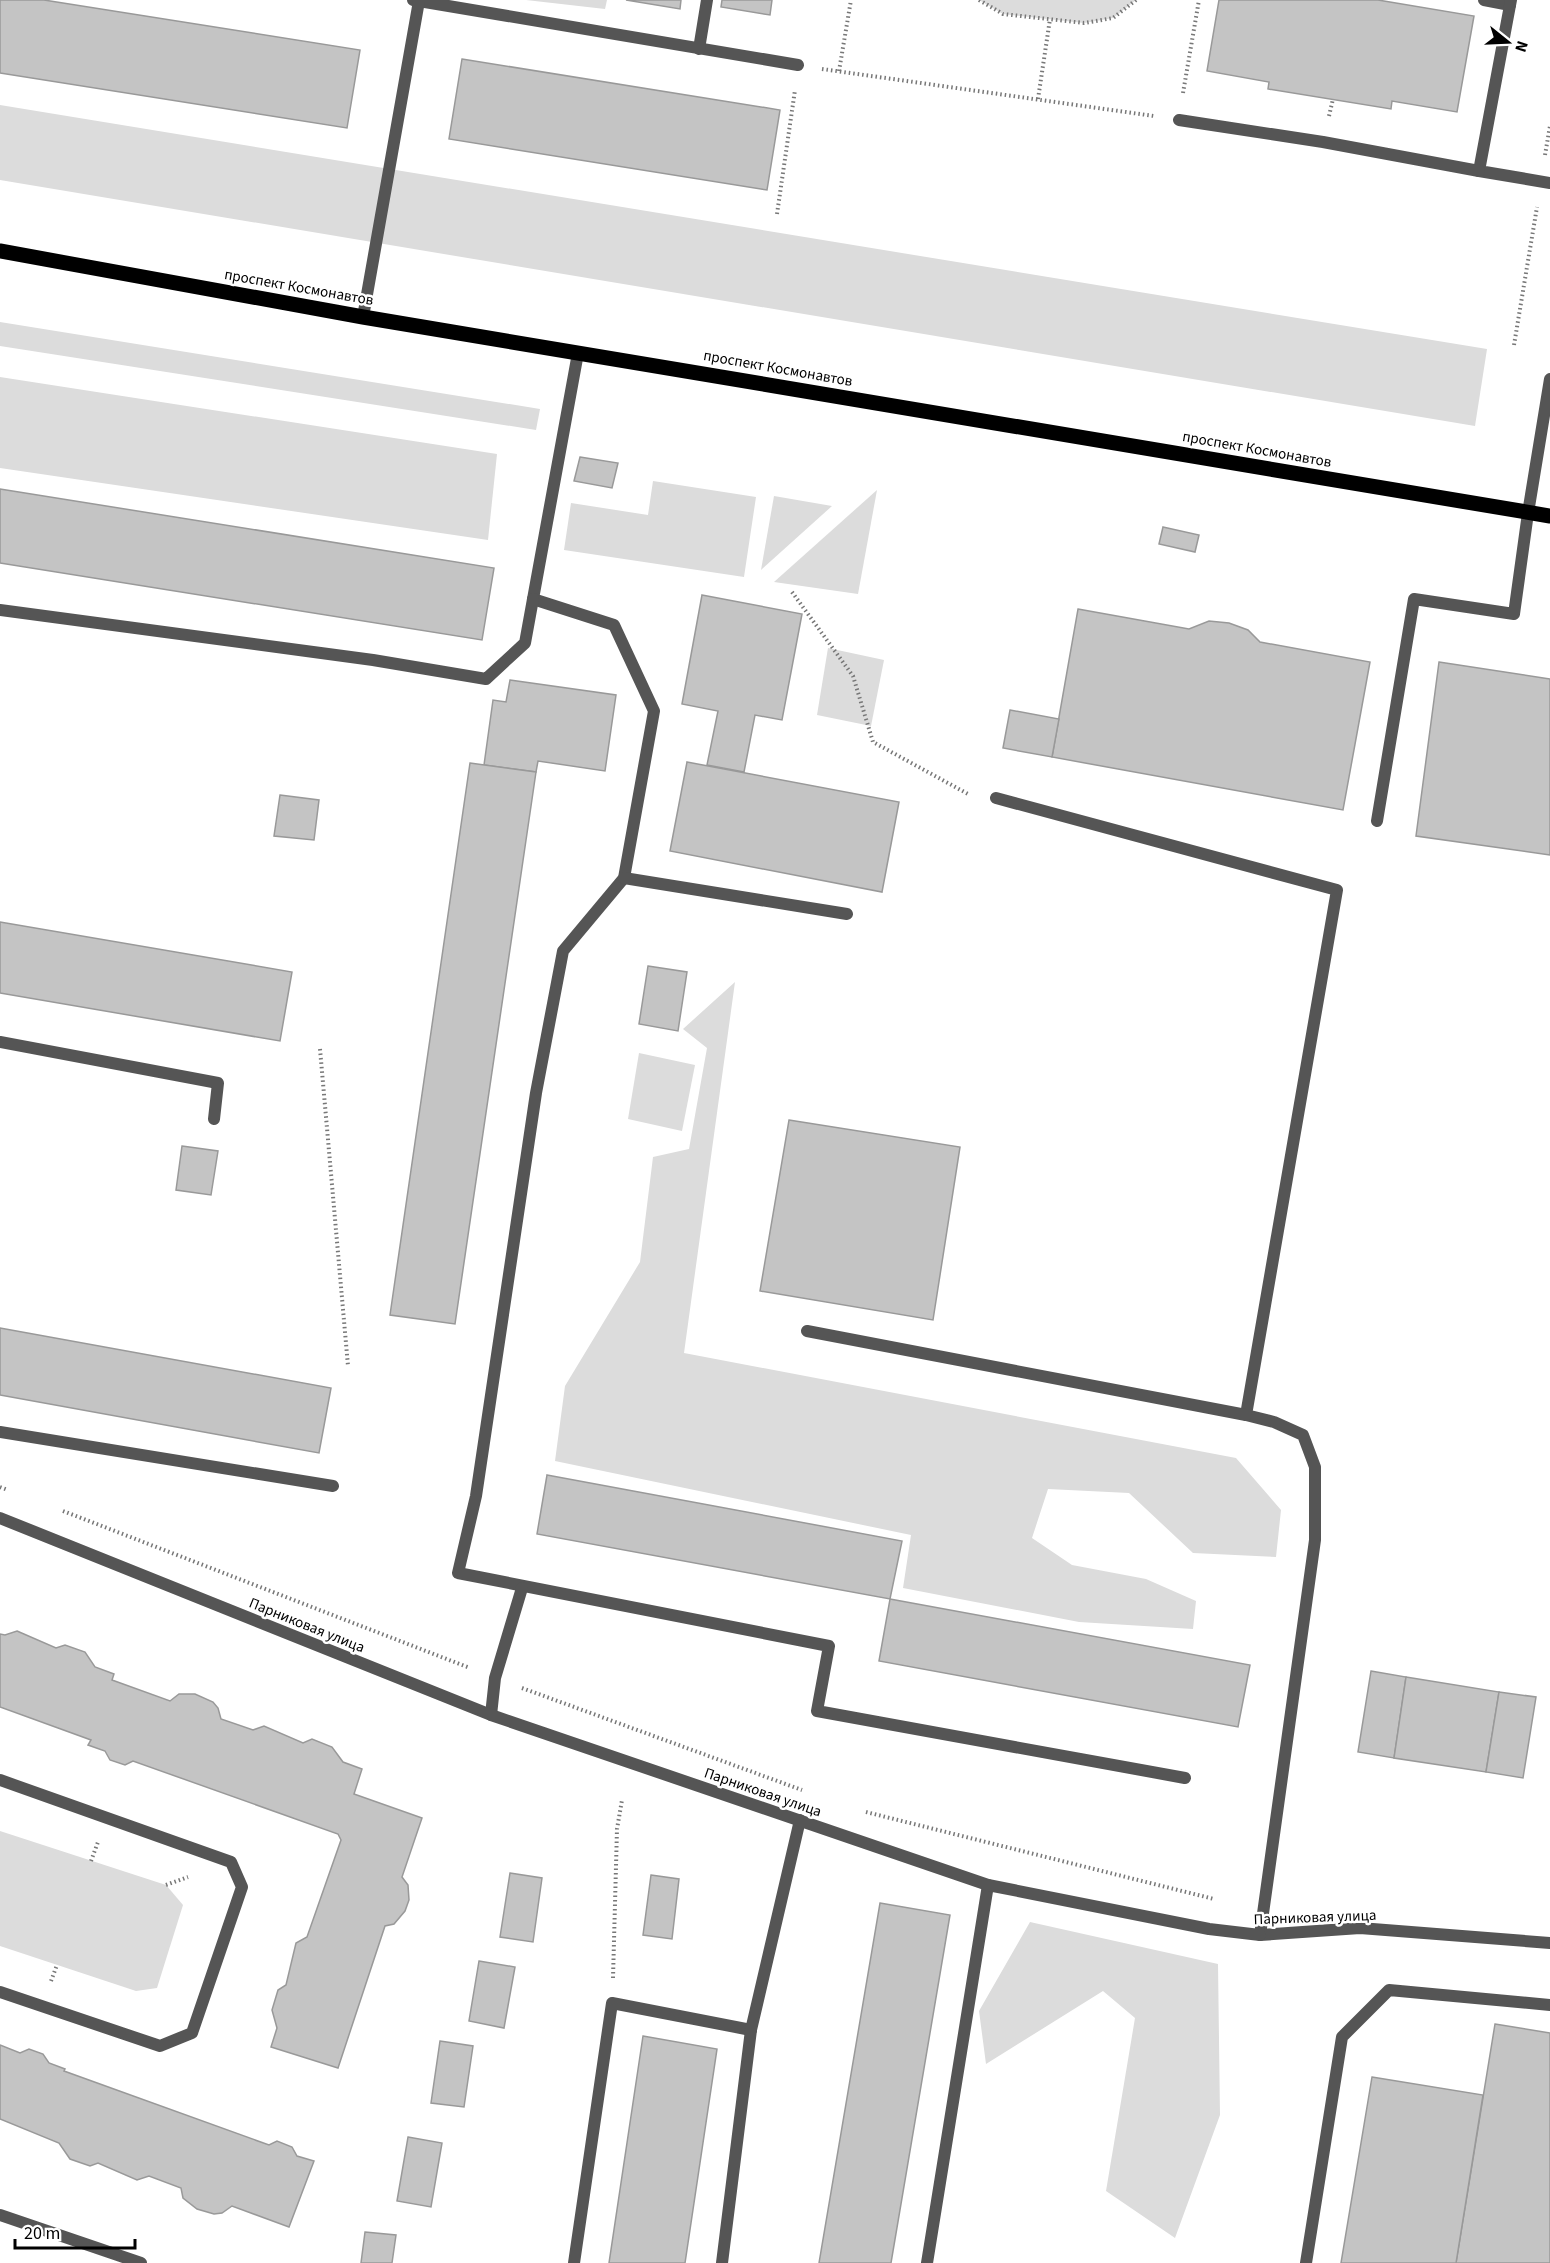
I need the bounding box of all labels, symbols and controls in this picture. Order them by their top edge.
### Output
north arrow [1478,12,1538,72]
text: N [1509,38,1533,55]
street label: проспект Космонавтов [223,264,376,311]
street label: проспект Космонавтов [702,345,855,392]
street label: проспект Космонавтов [1181,426,1334,473]
street label: Парниковая улица [246,1593,368,1658]
street label: Парниковая улица [701,1763,824,1822]
street label: Парниковая улица [1253,1905,1377,1930]
scale bar [15,2212,135,2250]
text: 20 m [24,2221,60,2246]

